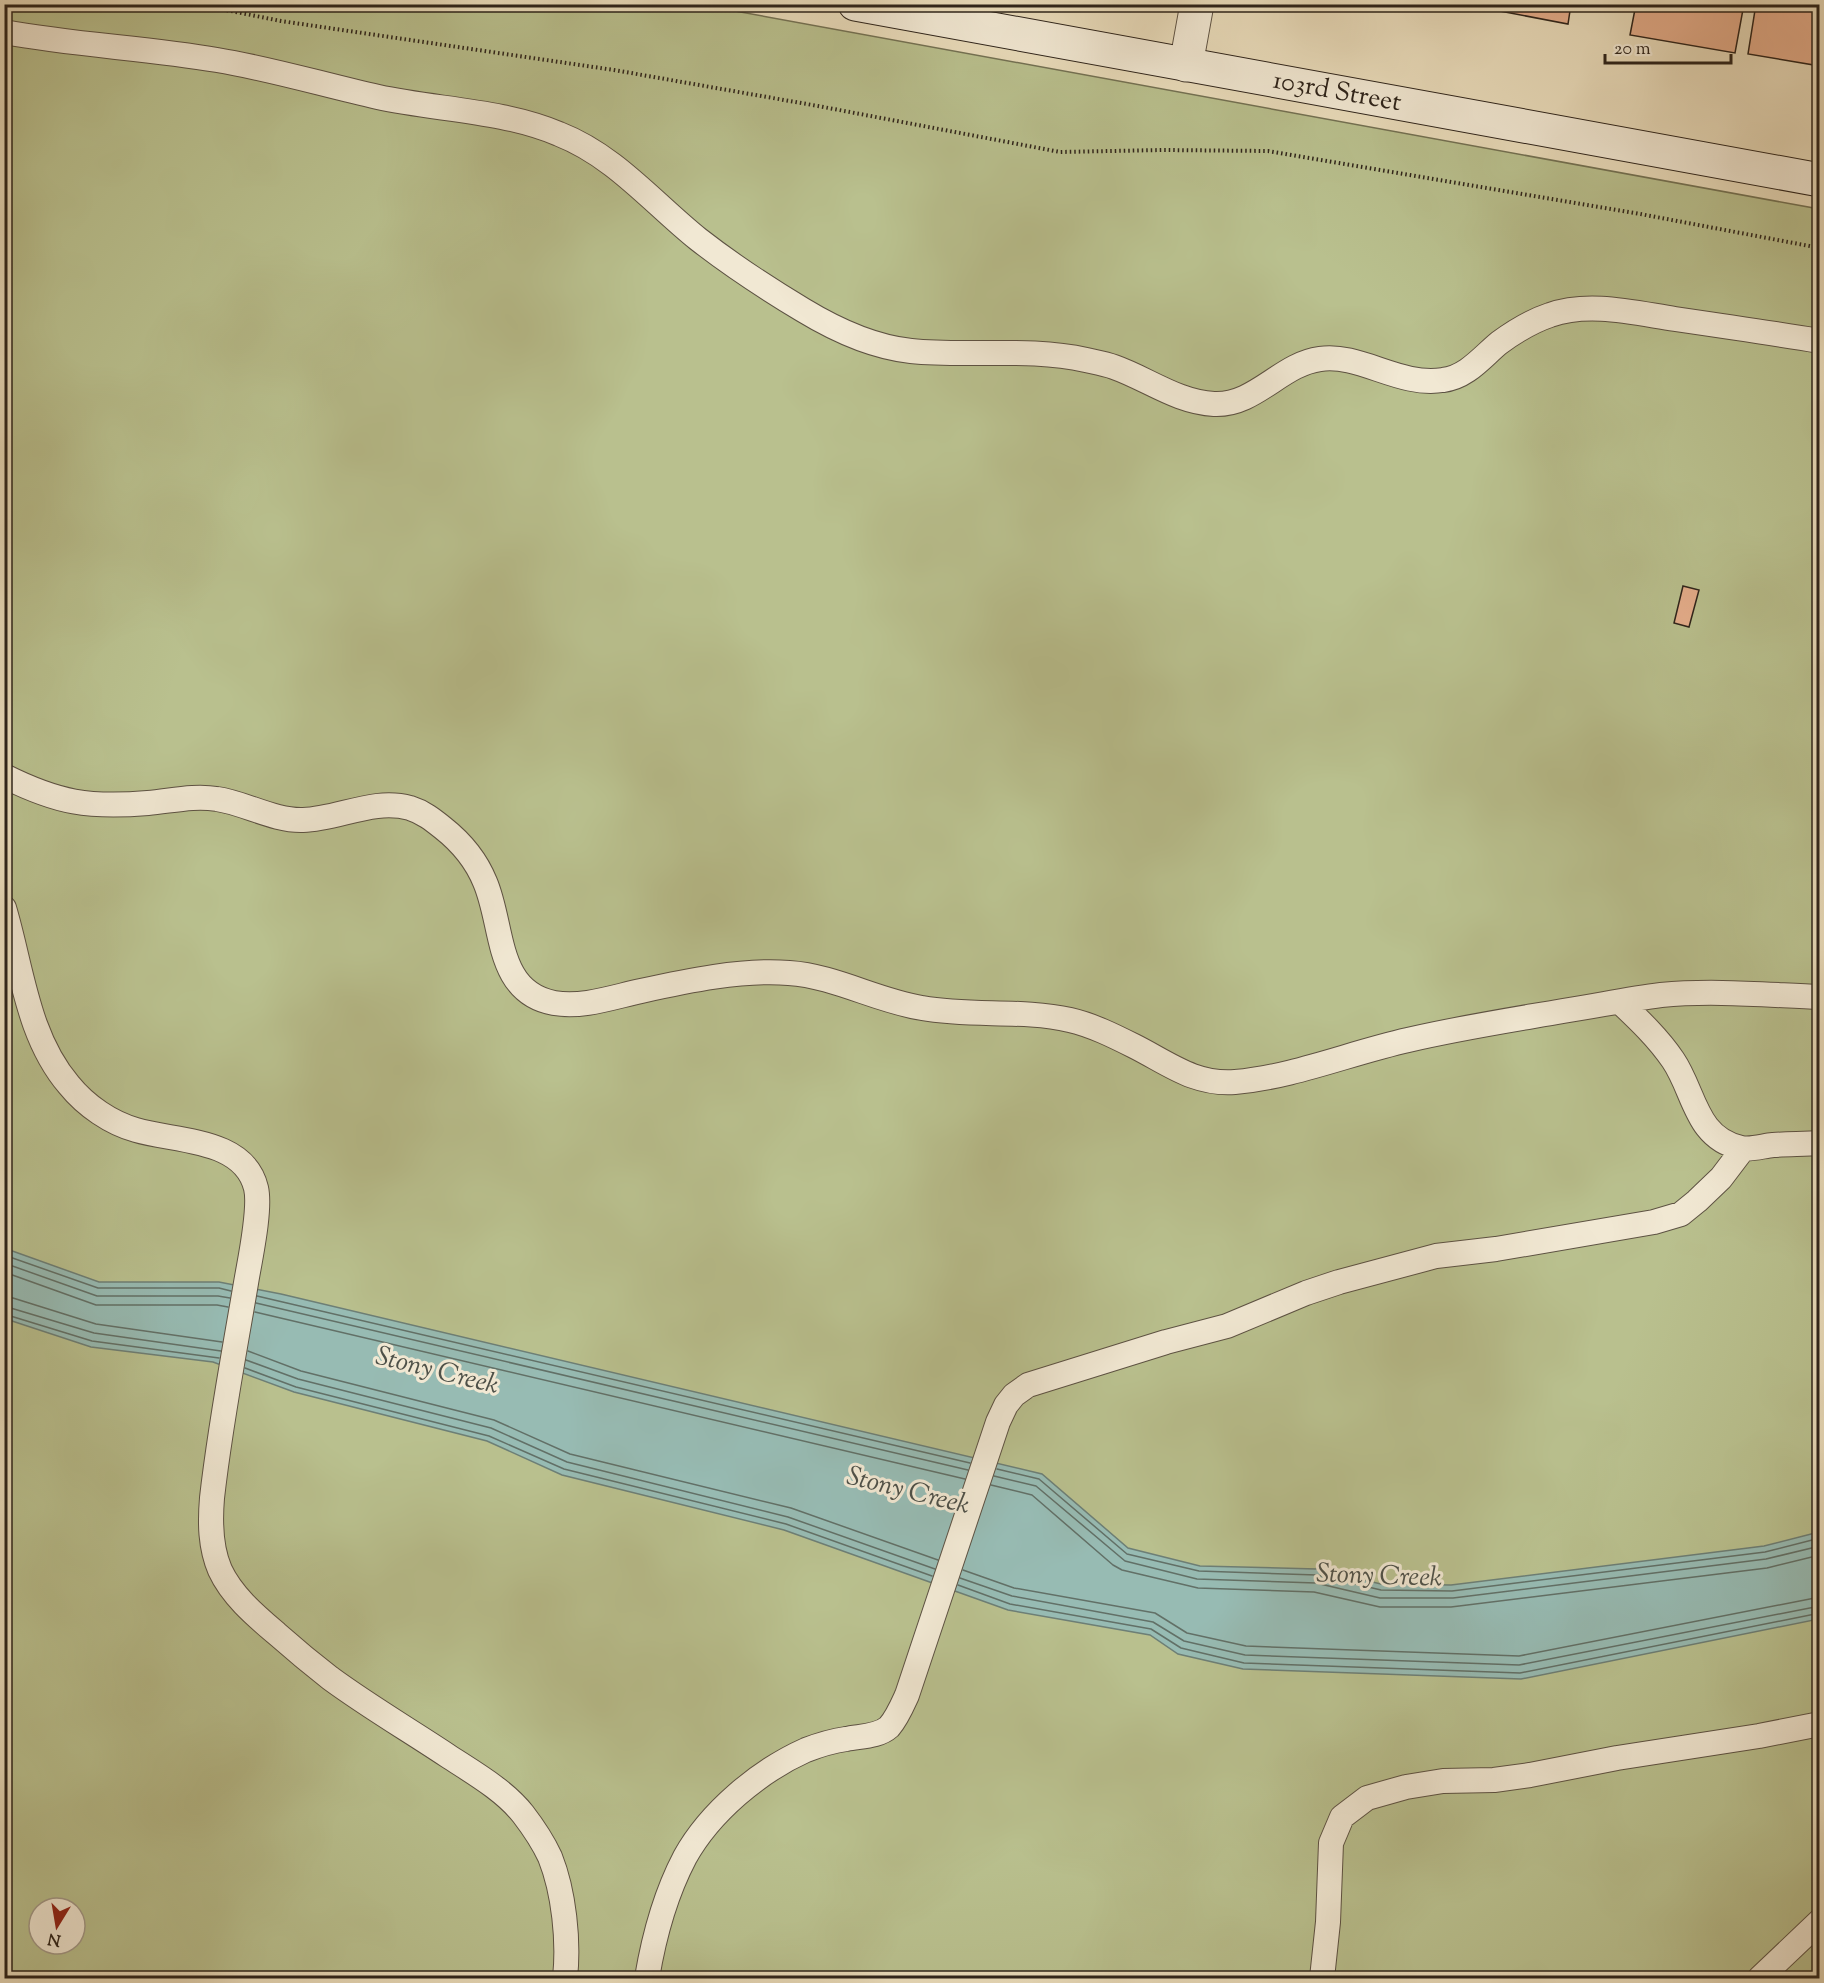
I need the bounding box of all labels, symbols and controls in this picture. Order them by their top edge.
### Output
scale bar [1605,27,1731,65]
text: 20 m [1614,37,1651,63]
street label: 103rd Street [1270,62,1404,122]
water label: Stony Creek [371,1338,503,1406]
water label: Stony Creek [842,1458,974,1526]
water label: Stony Creek [1315,1555,1443,1599]
north arrow [27,1896,87,1956]
text: N [46,1926,63,1951]

